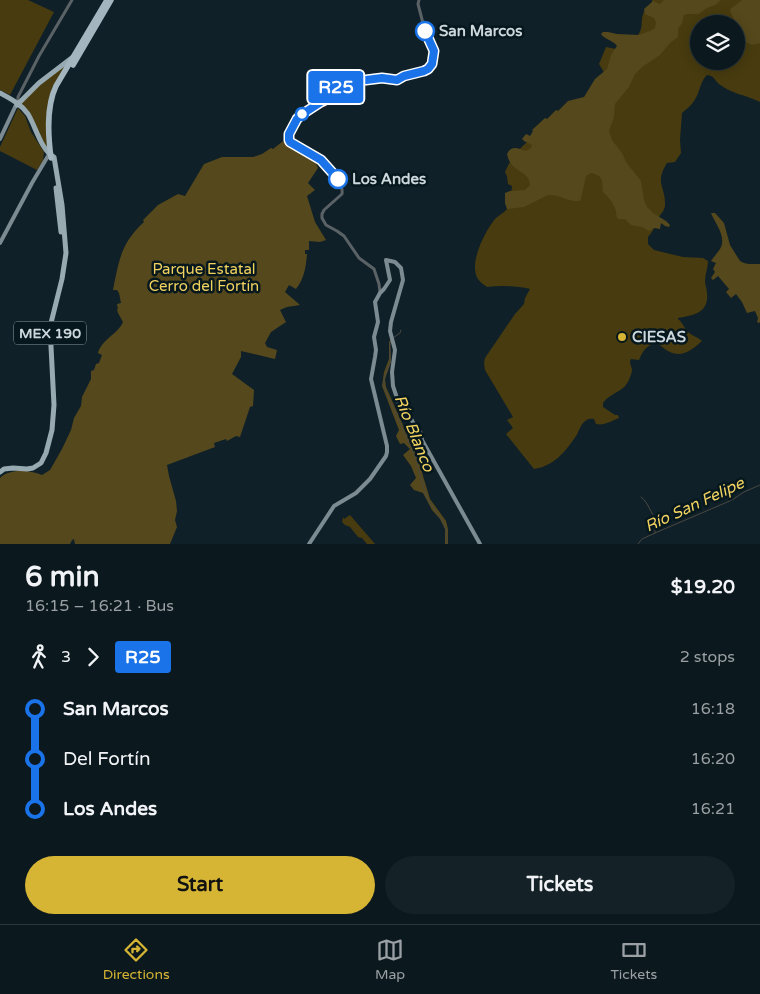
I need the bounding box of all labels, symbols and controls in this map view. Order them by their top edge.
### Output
map controls [690,15,745,70]
button: layers [690,15,745,70]
marker: San Marcos [415,21,435,41]
place label: San Marcos [439,22,522,40]
line badge: R25 [307,71,365,103]
text: R25 [318,76,354,98]
unlabelled marker [295,107,309,121]
marker: Los Andes [328,169,348,189]
place label: Los Andes [352,170,426,188]
park label: Parque Estatal Cerro del Fortín [149,260,259,295]
road number: MEX 190 [14,322,86,344]
place label: CIESAS [632,328,686,346]
marker: CIESAS [616,331,628,343]
water label: Río Blanco [390,392,439,476]
water label: Río San Felipe [642,473,748,537]
text: 6 min [25,560,100,594]
text: $19.20 [671,576,735,598]
text: 16:15 – 16:21 · Bus [25,596,174,616]
icon: walk [25,643,53,671]
icon: forward [79,643,107,671]
text: R25 [125,646,161,668]
text: 3 [61,647,71,667]
text: 2 stops [680,647,735,667]
text: San Marcos [63,698,169,720]
text: 16:18 [691,699,735,719]
text: Del Fortín [63,748,151,770]
text: 16:20 [691,749,735,769]
text: Los Andes [63,798,157,820]
text: 16:21 [691,799,735,819]
button: Start [25,856,375,914]
button: Tickets [385,856,735,914]
tab: Directions [103,936,170,983]
tab: Map [375,936,405,983]
tab: Tickets [610,936,657,983]

